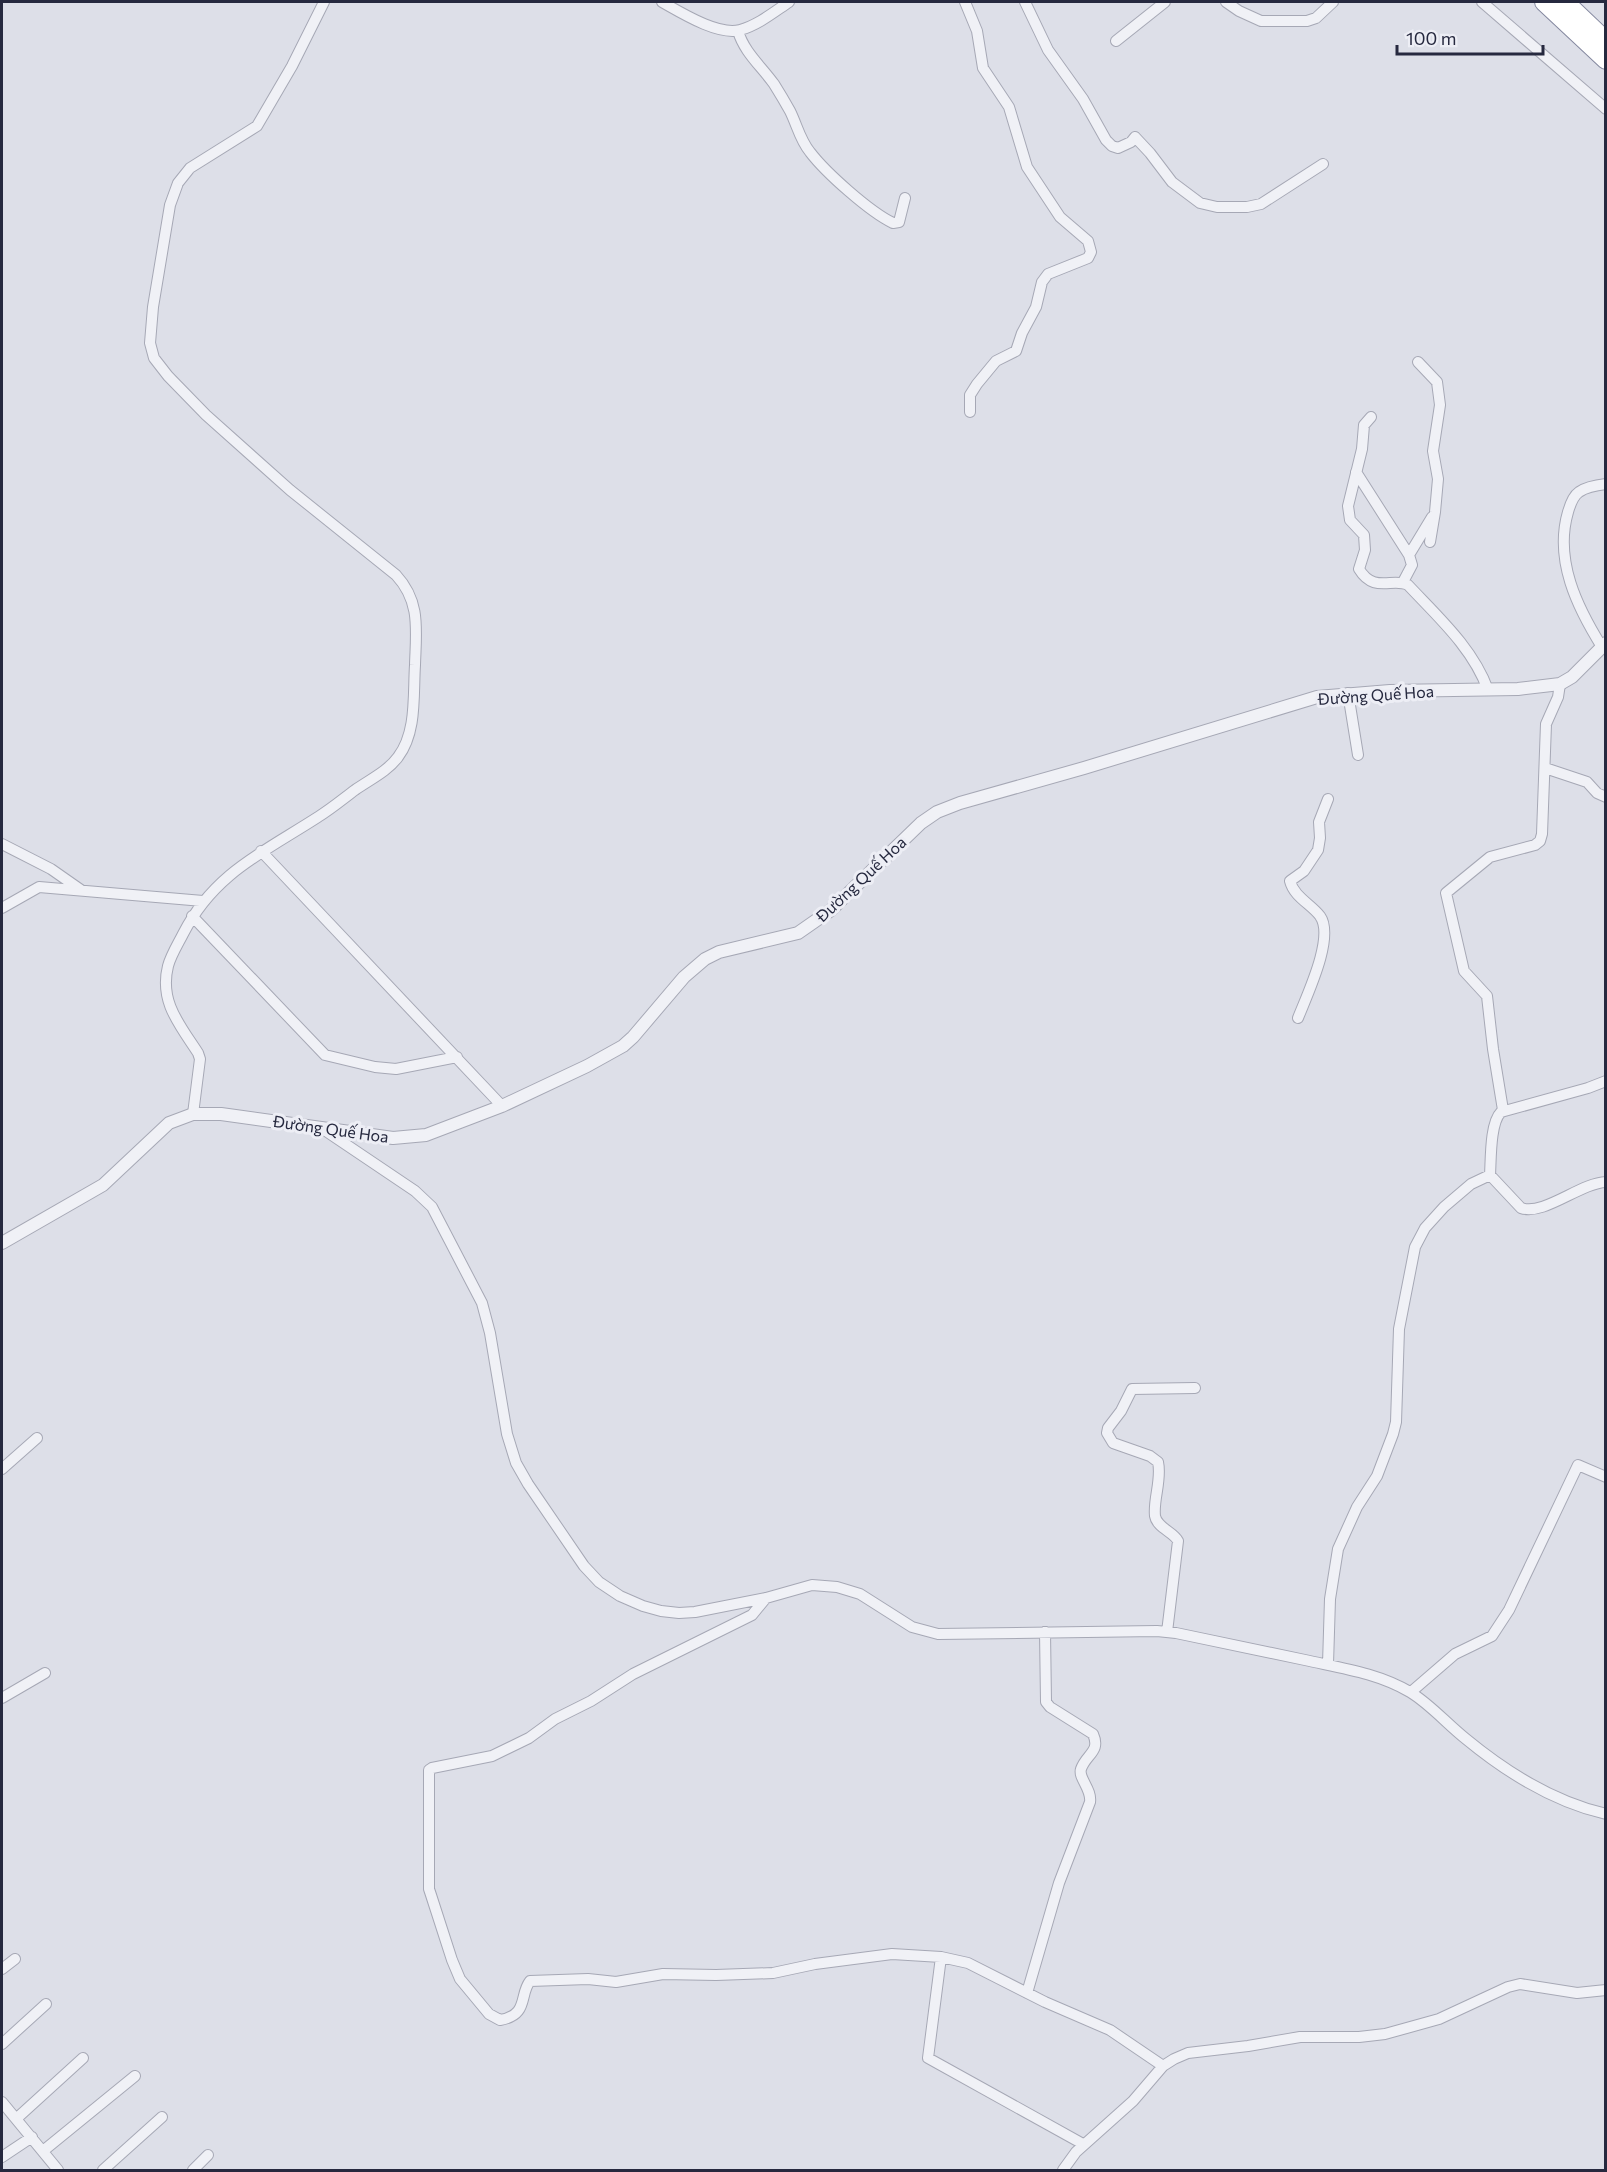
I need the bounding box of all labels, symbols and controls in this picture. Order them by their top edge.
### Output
scale bar [1397,18,1542,56]
text: 100 m [1406,27,1456,49]
street label: Đường Quế Hoa [1316,681,1435,708]
street label: Đường Quế Hoa [811,832,910,926]
street label: Đường Quế Hoa [271,1111,390,1146]

